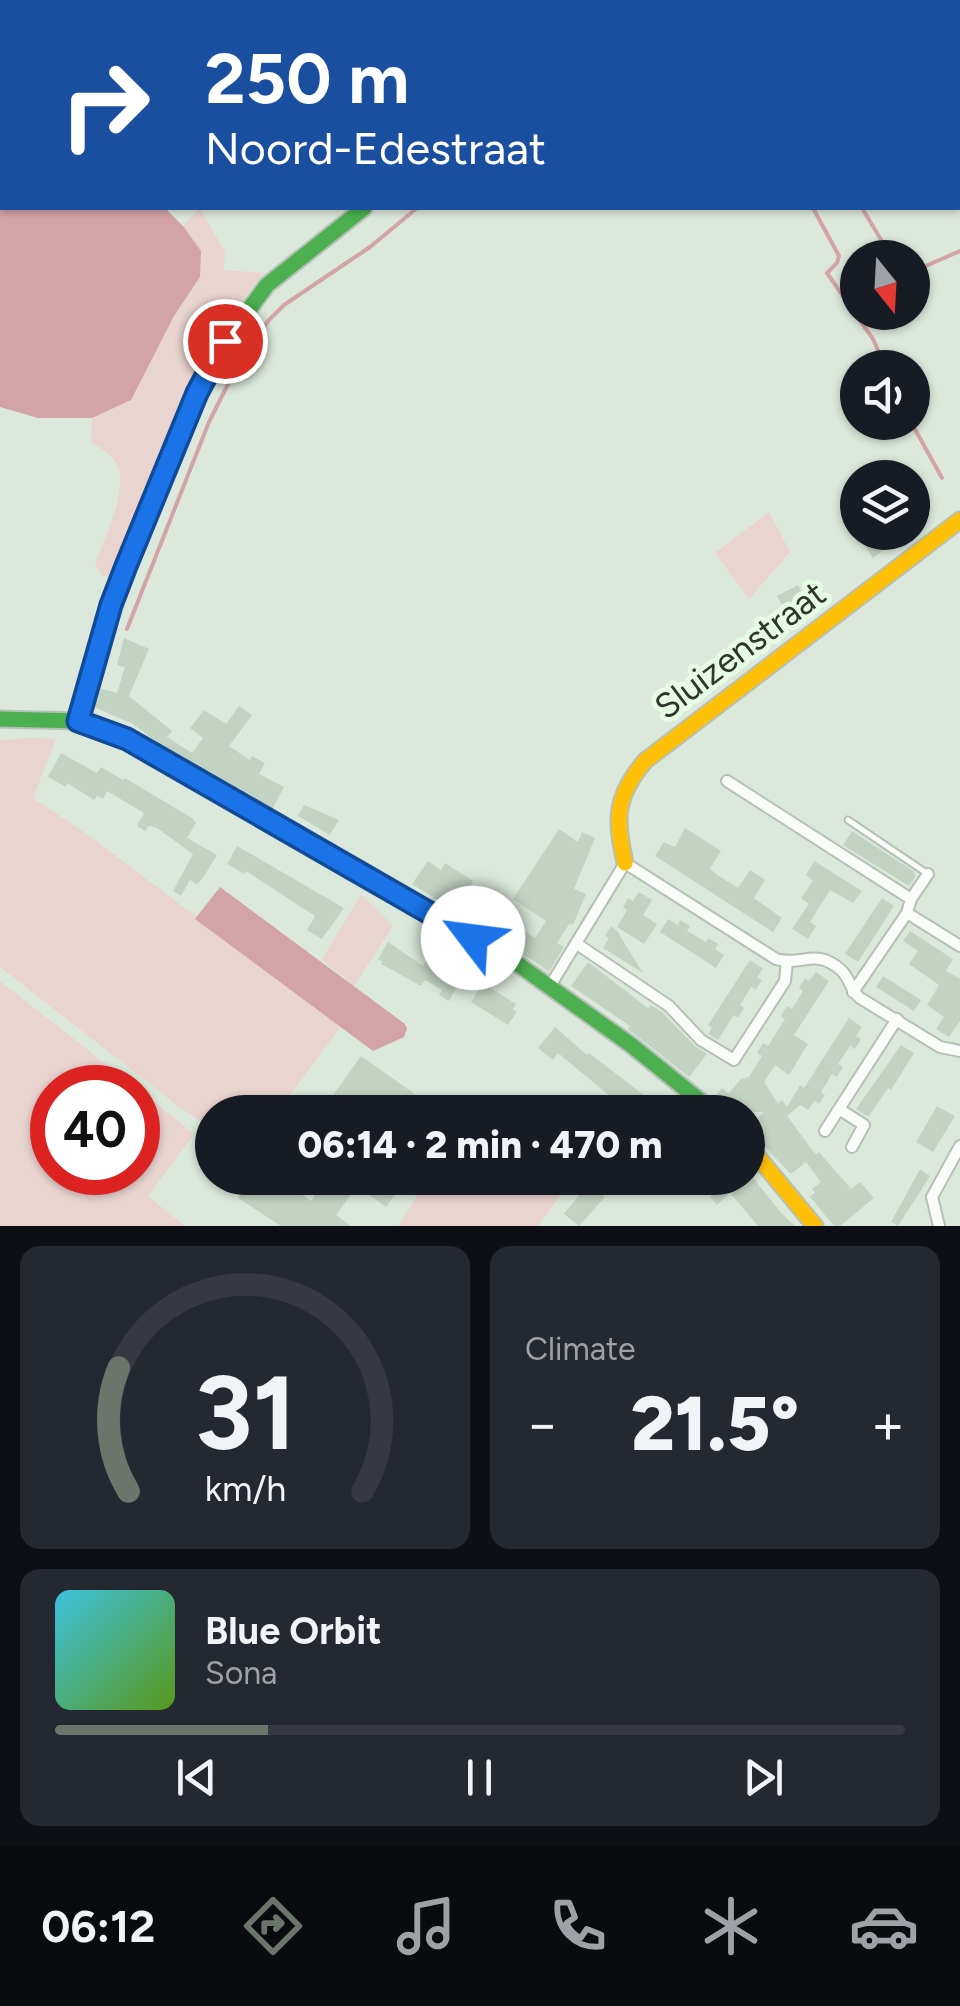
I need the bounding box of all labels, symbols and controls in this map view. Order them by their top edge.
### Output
text: 250 m [205,36,409,121]
icon: right [40,40,170,170]
text: Noord-Edestraat [205,121,546,175]
north arrow [840,240,930,330]
map controls [840,240,930,550]
pin [183,299,268,384]
icon: arrive [198,314,253,369]
button: sound [840,350,930,440]
button: layers [840,460,930,550]
street label: Sluizenstraat [646,572,834,728]
position arrow [421,886,525,990]
speed limit sign: 40 [30,1065,160,1195]
text: 06:14 · 2 min · 470 m [297,1122,663,1168]
text: Climate [525,1330,636,1368]
text: 31 [194,1350,296,1475]
text: 21.5° [631,1379,799,1469]
text: − [525,1391,559,1457]
text: + [871,1391,905,1457]
text: km/h [204,1467,286,1510]
text: Blue Orbit [205,1608,381,1654]
text: Sona [205,1654,277,1692]
icon: previous [169,1750,224,1805]
icon: pause [452,1750,507,1805]
icon: next [736,1750,791,1805]
icon: directions [238,1891,308,1961]
icon: music [391,1891,461,1961]
icon: phone [543,1891,613,1961]
icon: climate [696,1891,766,1961]
icon: car [849,1891,919,1961]
text: 06:12 [41,1899,155,1953]

